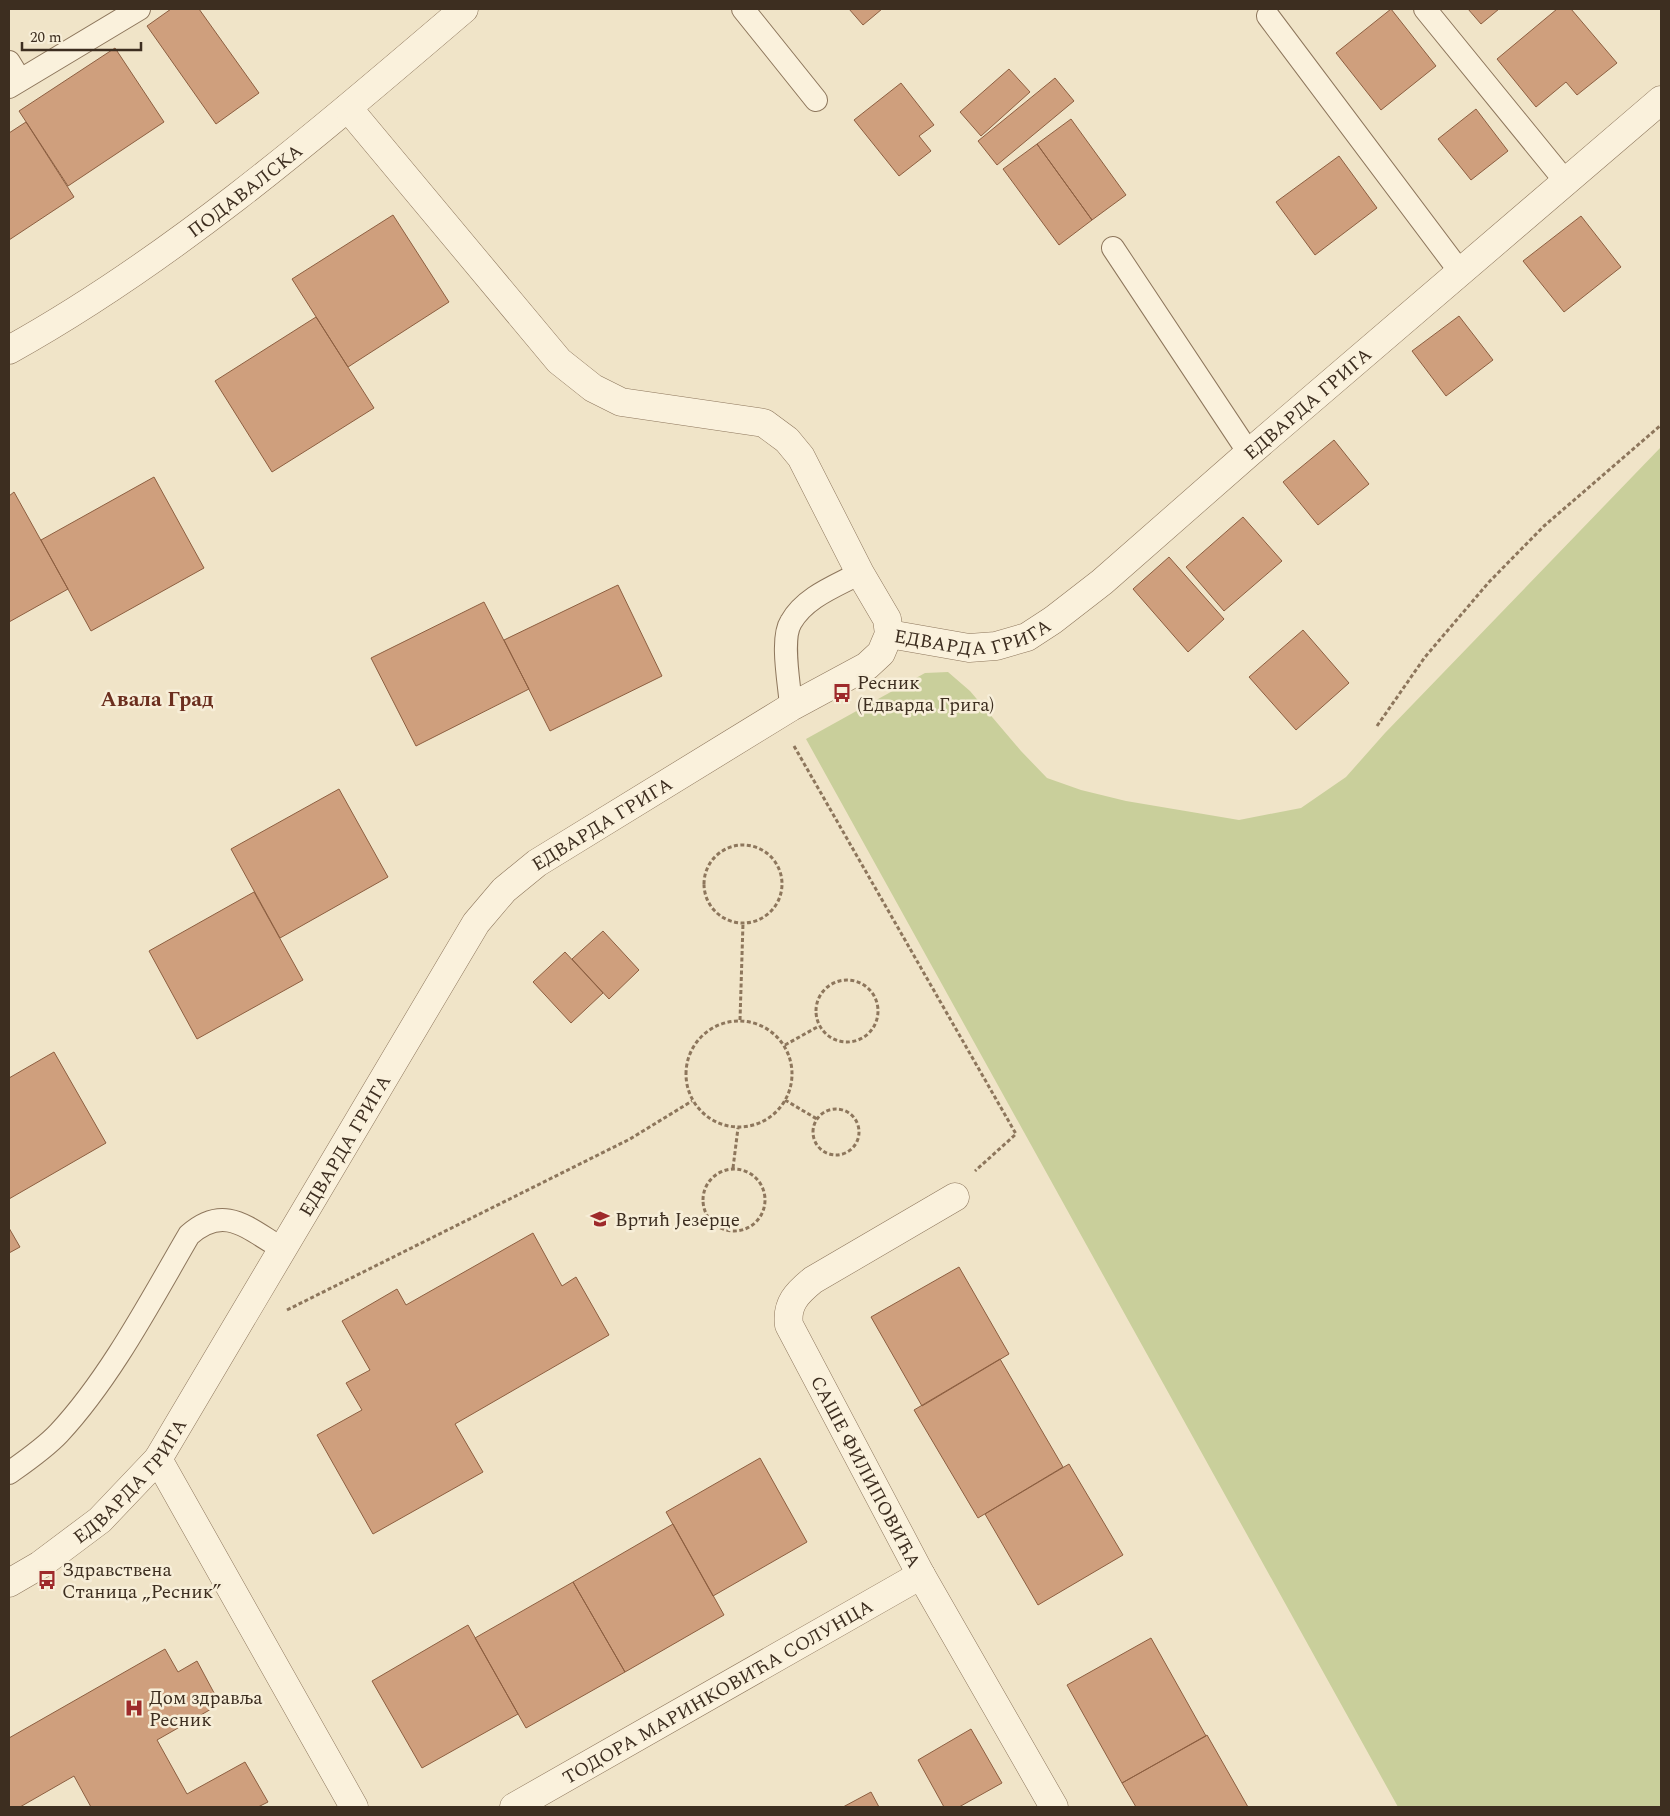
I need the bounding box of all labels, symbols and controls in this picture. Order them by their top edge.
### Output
scale bar [22,20,141,52]
text: 20 m [30,26,62,49]
street label: ПОДАВАЛСКА [182,137,309,246]
street label: ЕДВАРДА ГРИГА [1238,341,1379,468]
street label: ЕДВАРДА ГРИГА [892,612,1057,664]
place label: Ресник (Едварда Грига) [857,669,994,720]
bus stop icon: Ресник (Едварда Грига) [831,682,853,704]
district label: Авала Град [100,684,214,716]
street label: ЕДВАРДА ГРИГА [526,770,679,879]
street label: ЕДВАРДА ГРИГА [292,1069,399,1222]
place label: Вртић Језерце [615,1206,740,1235]
school or university icon: Вртић Језерце [589,1208,611,1230]
street label: САШЕ ФИЛИПОВИЋА [802,1371,928,1574]
street label: ЕДВАРДА ГРИГА [67,1413,195,1552]
place label: Здравствена Станица „Ресник” [62,1556,222,1607]
bus stop icon: Здравствена Станица „Ресник” [36,1569,58,1591]
street label: ТОДОРА МАРИНКОВИЋА СОЛУНЦА [557,1592,879,1793]
place label: Дом здравља Ресник [149,1684,263,1735]
hospital icon: Дом здравља Ресник [123,1697,145,1719]

